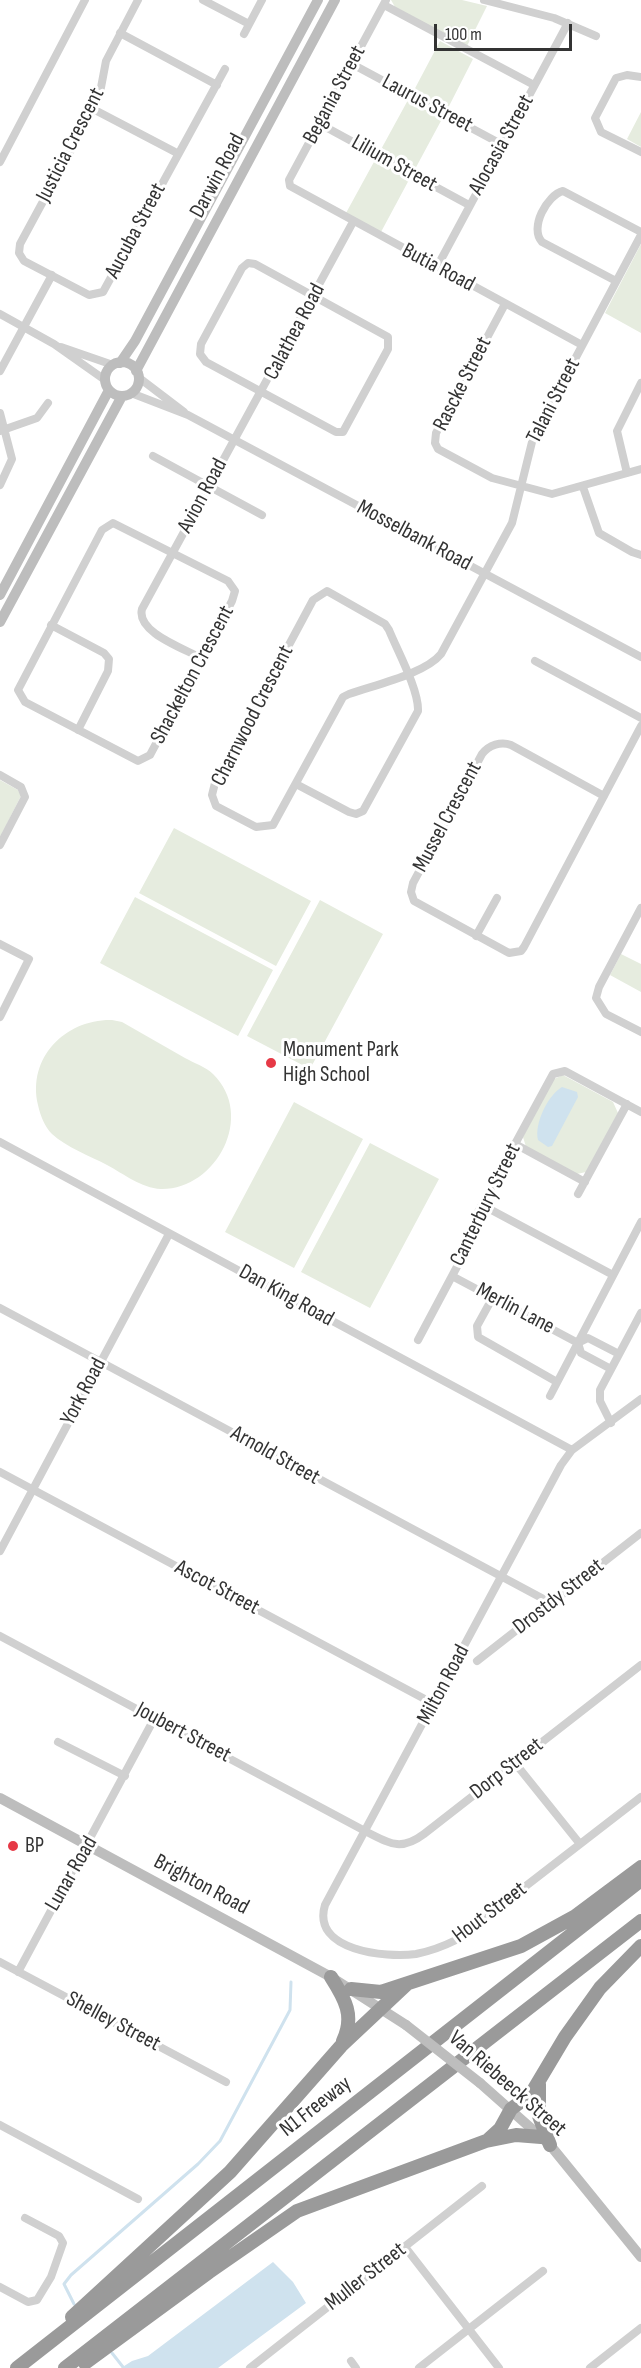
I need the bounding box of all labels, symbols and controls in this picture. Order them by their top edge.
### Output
scale bar [437,12,575,50]
text: 100 m [445,24,482,45]
street label: Begania Street [298,41,372,149]
street label: Laurus Street [377,69,477,139]
street label: Justicia Crescent [31,84,111,206]
street label: Alocasia Street [464,90,540,200]
street label: Darwin Road [185,129,251,223]
street label: Lilium Street [346,130,442,198]
street label: Aucuba Street [100,179,172,283]
street label: Butia Road [397,238,479,298]
street label: Calathea Road [259,279,331,385]
street label: Rascke Street [428,333,498,435]
street label: Talani Street [521,354,587,448]
street label: Avion Road [172,454,234,538]
street label: Mosselbank Road [352,495,476,577]
street label: Shackelton Crescent [145,601,241,749]
street label: Charnwood Crescent [206,641,300,791]
street label: Mussel Crescent [408,757,488,877]
place label: Monument Park High School [283,1037,399,1088]
marker: Monument Park High School [264,1056,278,1070]
street label: Canterbury Street [445,1139,527,1271]
street label: Dan King Road [234,1259,338,1333]
street label: Merlin Lane [471,1277,559,1341]
street label: York Road [55,1354,113,1430]
street label: Arnold Street [226,1421,324,1491]
street label: Drostdy Street [508,1553,610,1641]
street label: Ascot Street [170,1555,264,1621]
street label: Milton Road [412,1641,476,1729]
street label: Joubert Street [131,1697,235,1769]
street label: Dorp Street [465,1732,549,1806]
street label: Lunar Road [40,1832,104,1916]
place label: BP [25,1833,44,1859]
marker: BP [6,1839,20,1853]
street label: Brighton Road [149,1849,253,1921]
street label: Hout Street [448,1877,532,1949]
street label: Shelley Street [61,1986,165,2058]
street label: Van Riebeeck Street [443,2026,571,2142]
street label: N1 Freeway [275,2071,357,2143]
street label: Muller Street [320,2237,412,2317]

